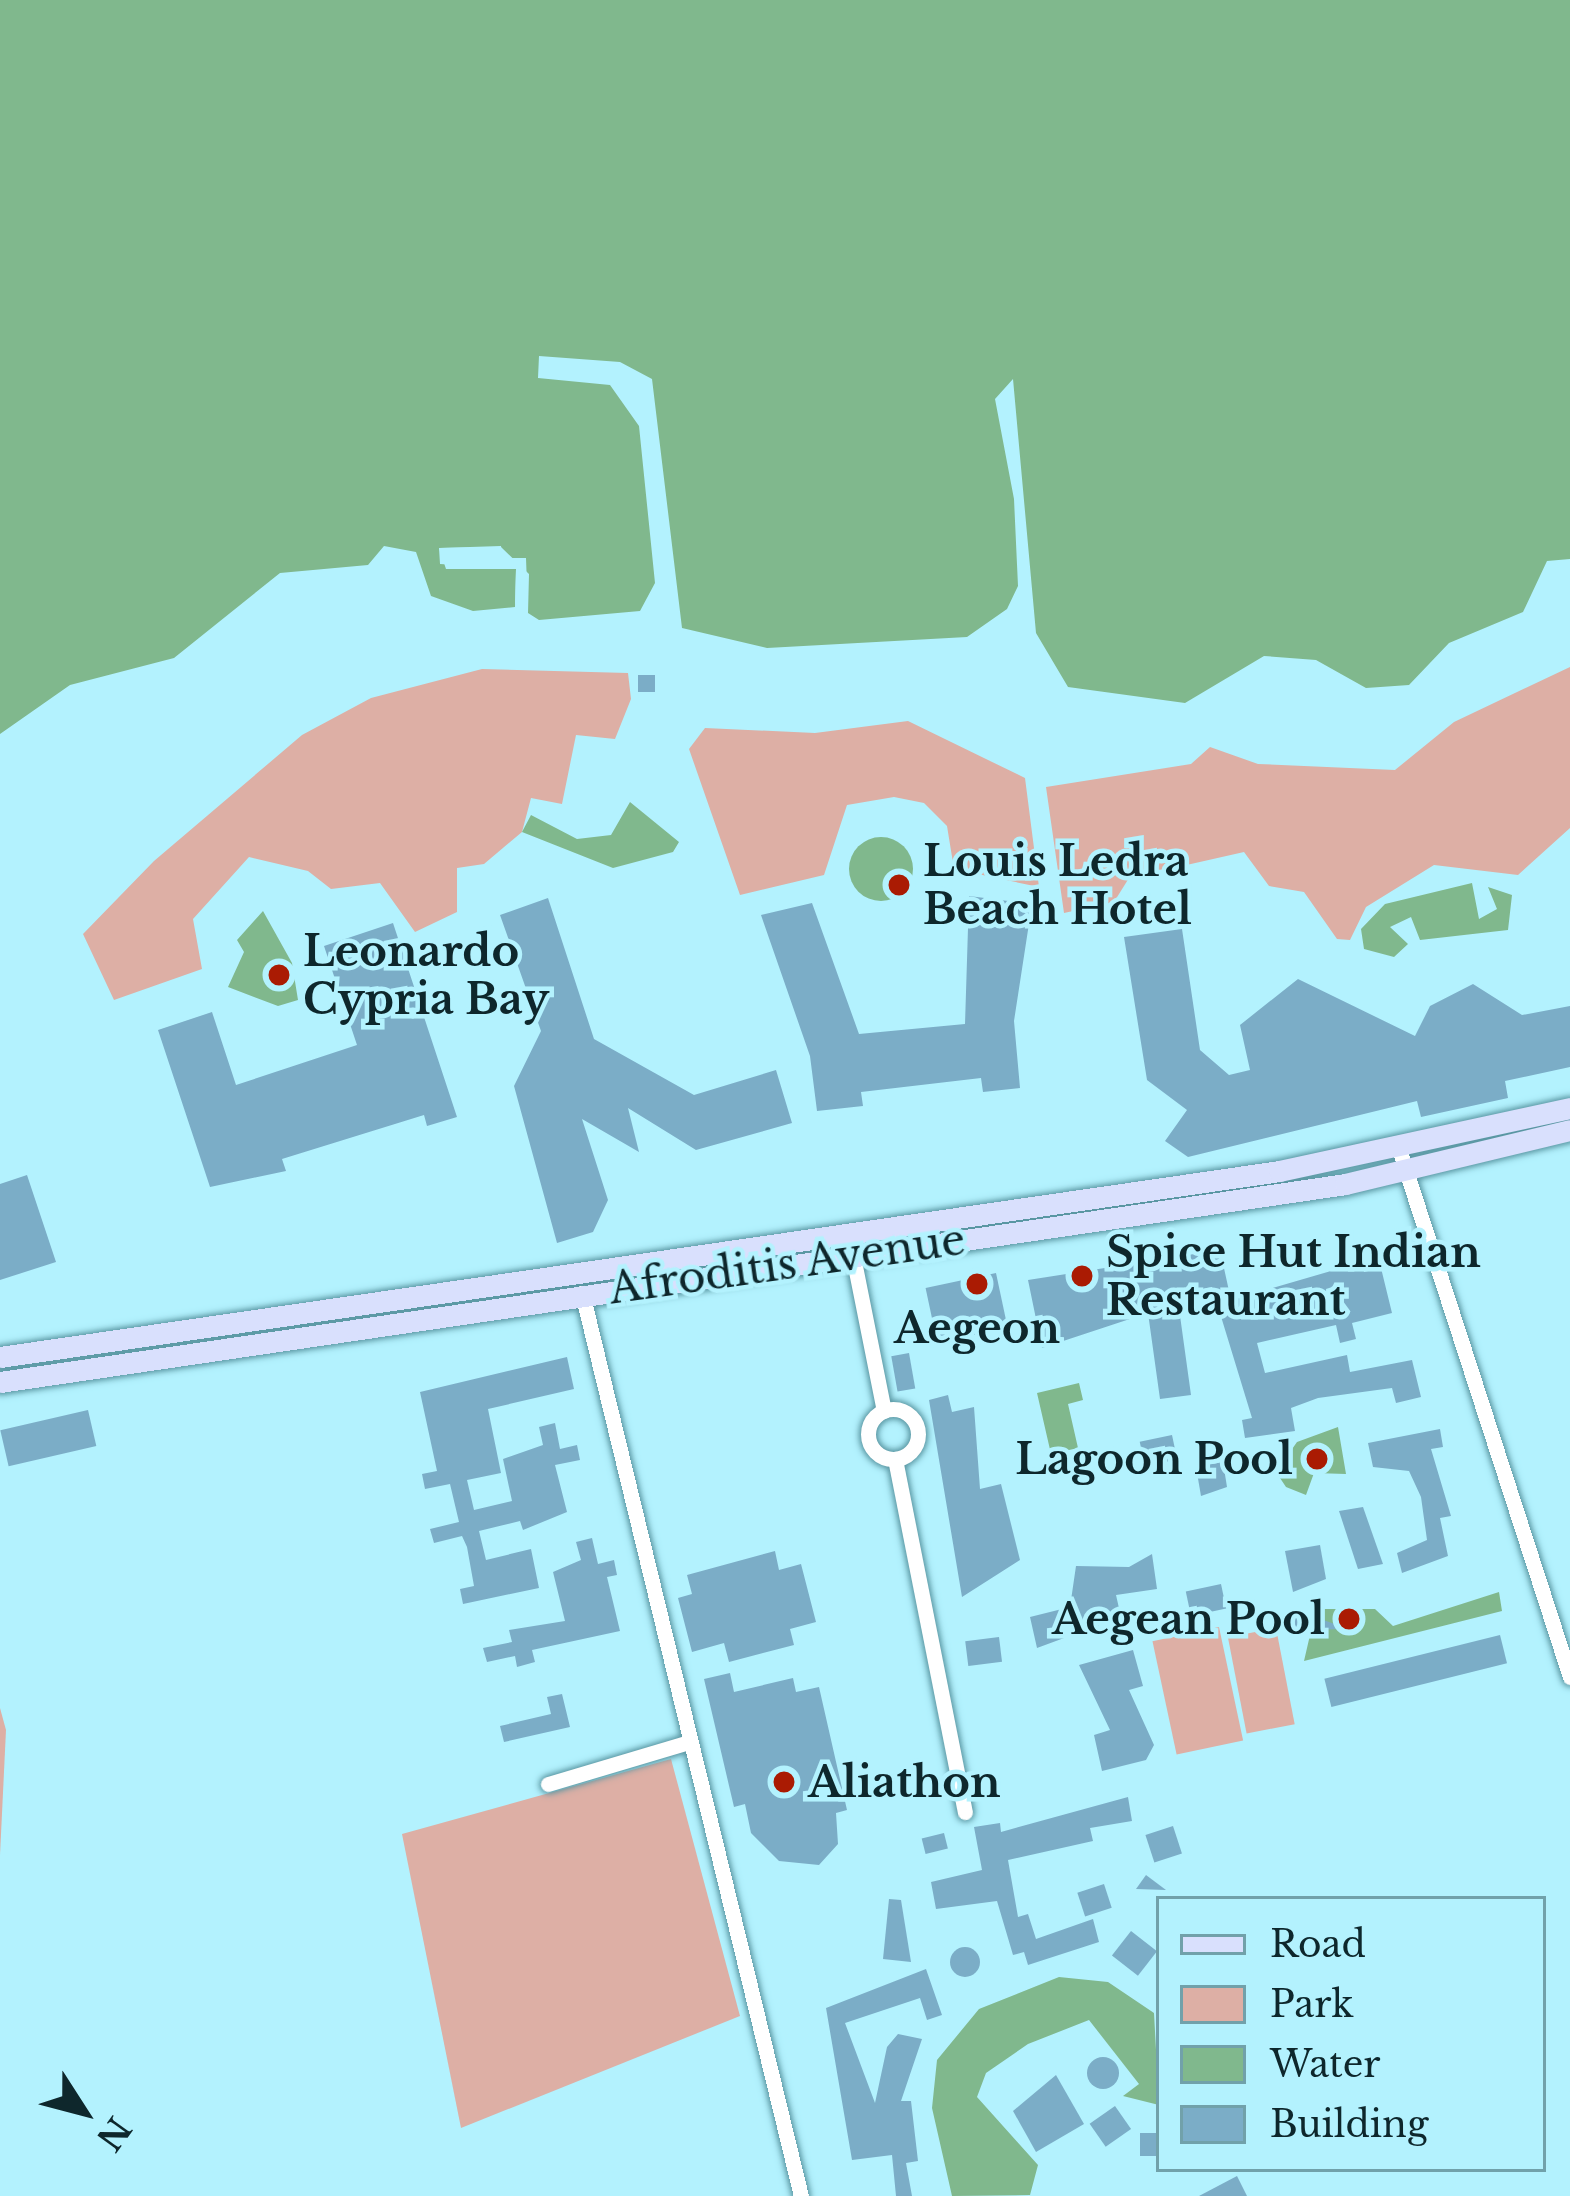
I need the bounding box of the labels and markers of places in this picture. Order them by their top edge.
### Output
place label: Louis Ledra Beach Hotel [923,836,1192,934]
marker: Louis Ledra Beach Hotel [886,872,912,898]
place label: Leonardo Cypria Bay [303,926,549,1024]
marker: Leonardo Cypria Bay [266,962,292,988]
place label: Spice Hut Indian Restaurant [1106,1227,1481,1326]
marker: Spice Hut Indian Restaurant [1069,1263,1095,1289]
marker: Aegeon [964,1271,990,1297]
place label: Aegeon [894,1303,1060,1353]
place label: Lagoon Pool [1015,1434,1293,1484]
marker: Lagoon Pool [1304,1446,1330,1472]
place label: Aegean Pool [1052,1594,1325,1644]
marker: Aegean Pool [1336,1606,1362,1632]
place label: Aliathon [808,1757,1000,1807]
marker: Aliathon [771,1769,797,1795]

